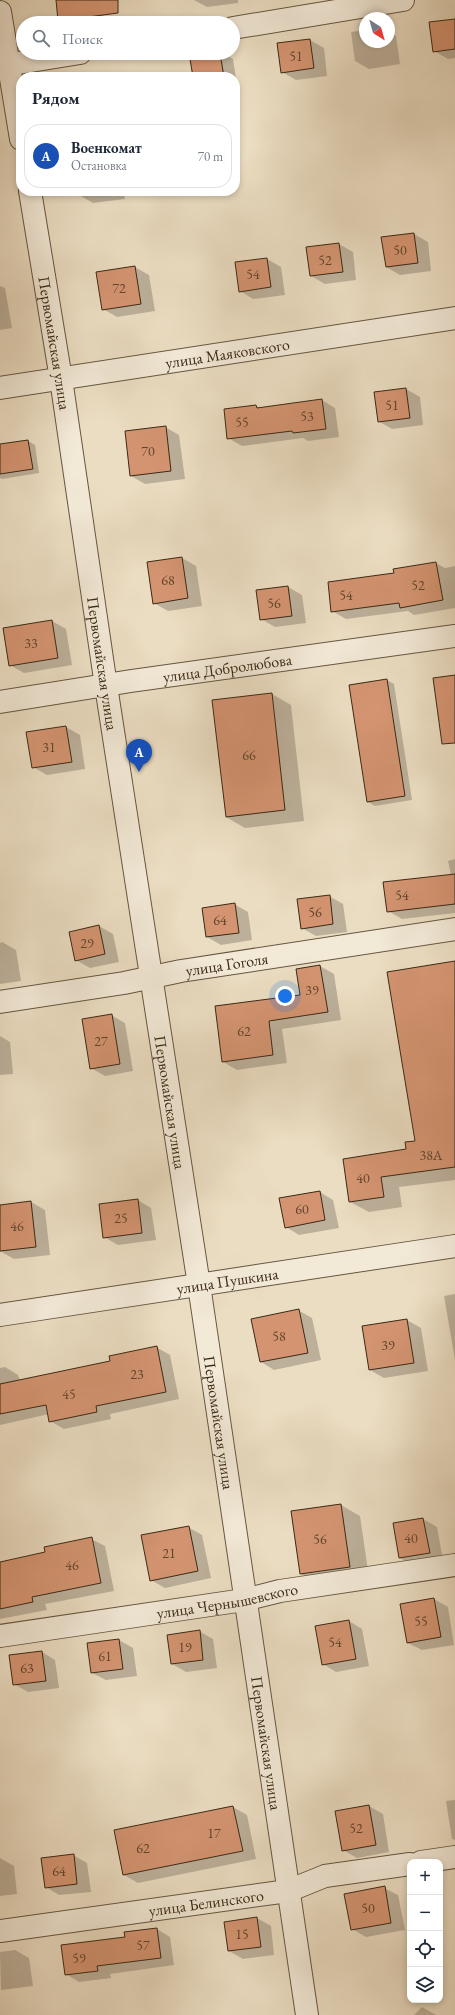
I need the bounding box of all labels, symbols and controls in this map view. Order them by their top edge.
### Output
north arrow [359,12,395,48]
search box [16,16,240,60]
icon: search [30,27,52,49]
text: Поиск [62,29,103,48]
house number: 51 [289,47,303,65]
text: Рядом [32,87,80,109]
text: Военкомат [71,138,142,157]
text: A [41,148,51,165]
text: 70 m [198,148,223,165]
text: Остановка [71,157,127,174]
house number: 50 [393,241,407,259]
house number: 52 [318,251,332,269]
house number: 54 [246,265,260,283]
street label: Первомайская улица [33,275,75,412]
house number: 72 [112,279,126,297]
street label: улица Маяковского [164,334,291,373]
house number: 51 [385,396,399,414]
house number: 53 [300,407,314,425]
house number: 55 [235,413,249,431]
house number: 70 [141,442,155,460]
house number: 68 [161,571,175,589]
house number: 52 [411,576,425,594]
house number: 54 [339,586,353,604]
house number: 56 [267,594,281,612]
street label: Первомайская улица [82,595,123,732]
house number: 33 [24,634,38,652]
street label: улица Добролюбова [162,649,294,687]
house number: 31 [42,738,56,756]
pin: A [126,739,152,772]
house number: 66 [242,746,256,764]
house number: 54 [395,886,409,904]
house number: 56 [308,903,322,921]
house number: 64 [213,911,227,929]
house number: 29 [80,934,94,952]
street label: улица Гоголя [184,948,270,981]
house number: 39 [305,981,319,999]
your location [275,986,295,1006]
house number: 62 [237,1022,251,1040]
house number: 27 [94,1032,108,1050]
street label: Первомайская улица [149,1034,191,1171]
house number: 38А [419,1146,443,1164]
house number: 40 [356,1169,370,1187]
house number: 60 [295,1200,309,1218]
house number: 25 [114,1209,128,1227]
house number: 46 [10,1217,24,1235]
street label: улица Пушкина [175,1263,280,1299]
house number: 58 [272,1327,286,1345]
house number: 39 [381,1336,395,1354]
street label: Первомайская улица [199,1354,239,1492]
house number: 23 [130,1365,144,1383]
house number: 45 [62,1385,76,1403]
house number: 40 [404,1529,418,1547]
house number: 56 [313,1530,327,1548]
house number: 21 [162,1544,176,1562]
house number: 46 [65,1556,79,1574]
street label: улица Чернышевского [155,1578,299,1624]
house number: 55 [414,1612,428,1630]
house number: 54 [328,1633,342,1651]
house number: 19 [178,1638,192,1656]
house number: 61 [98,1647,112,1665]
house number: 63 [20,1659,34,1677]
street label: Первомайская улица [246,1675,287,1812]
house number: 52 [349,1819,363,1837]
house number: 17 [207,1824,221,1842]
house number: 62 [136,1839,150,1857]
map controls [407,1859,443,2003]
button: + [407,1859,443,1895]
house number: 64 [52,1862,66,1880]
street label: улица Белинского [147,1884,265,1921]
button: − [407,1895,443,1931]
house number: 50 [361,1899,375,1917]
house number: 15 [235,1925,249,1943]
button: locate [407,1931,443,1967]
house number: 57 [136,1936,150,1954]
house number: 59 [72,1949,86,1967]
button: layers [407,1967,443,2003]

